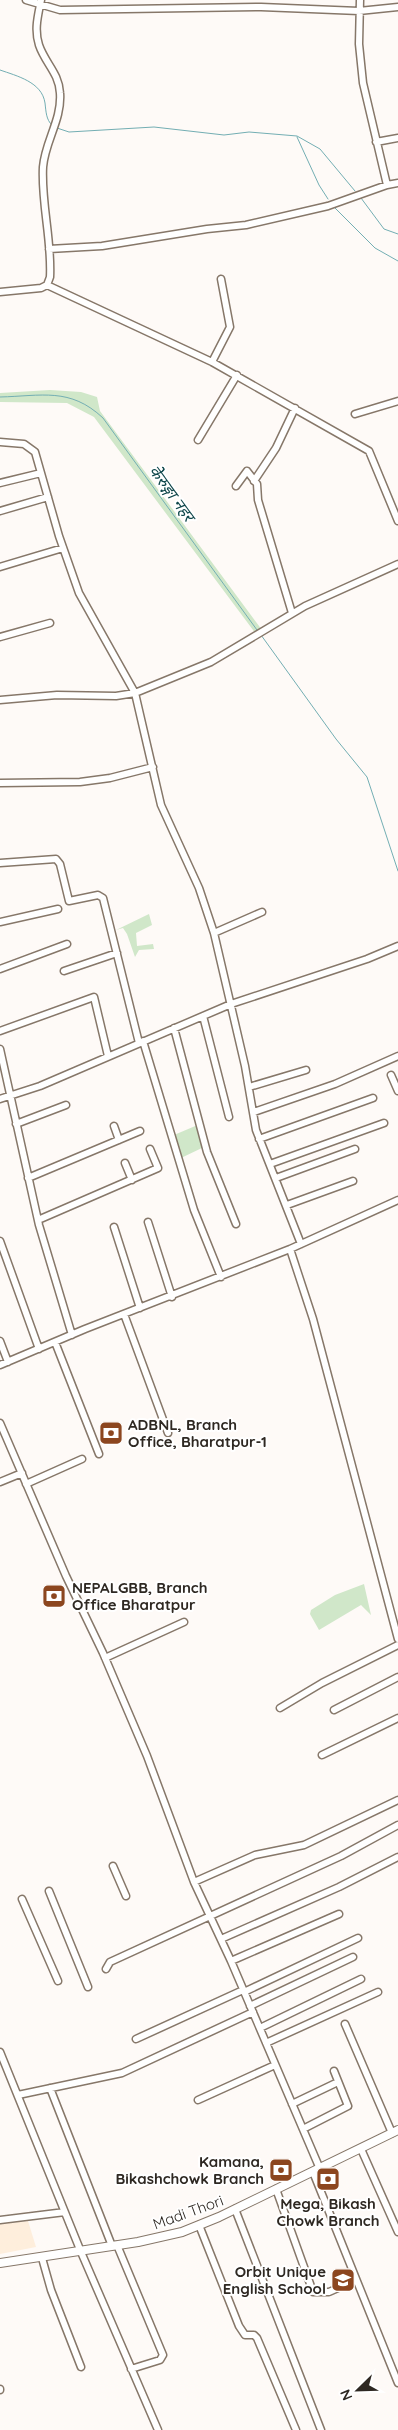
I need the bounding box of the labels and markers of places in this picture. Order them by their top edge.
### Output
place label: ADBNL, Branch Office, Bharatpur-1 [128,1415,267,1451]
bank icon: ADBNL, Branch Office, Bharatpur-1 [98,1420,124,1446]
place label: NEPALGBB, Branch Office Bharatpur [72,1578,207,1614]
bank icon: NEPALGBB, Branch Office Bharatpur [41,1583,67,1609]
place label: Kamana, Bikashchowk Branch [115,2152,264,2188]
bank icon: Kamana, Bikashchowk Branch [268,2157,294,2183]
bank icon: Mega, Bikash Chowk Branch [315,2166,341,2192]
place label: Mega, Bikash Chowk Branch [277,2194,379,2230]
place label: Orbit Unique English School [223,2262,326,2298]
school or university icon: Orbit Unique English School [330,2267,356,2293]

